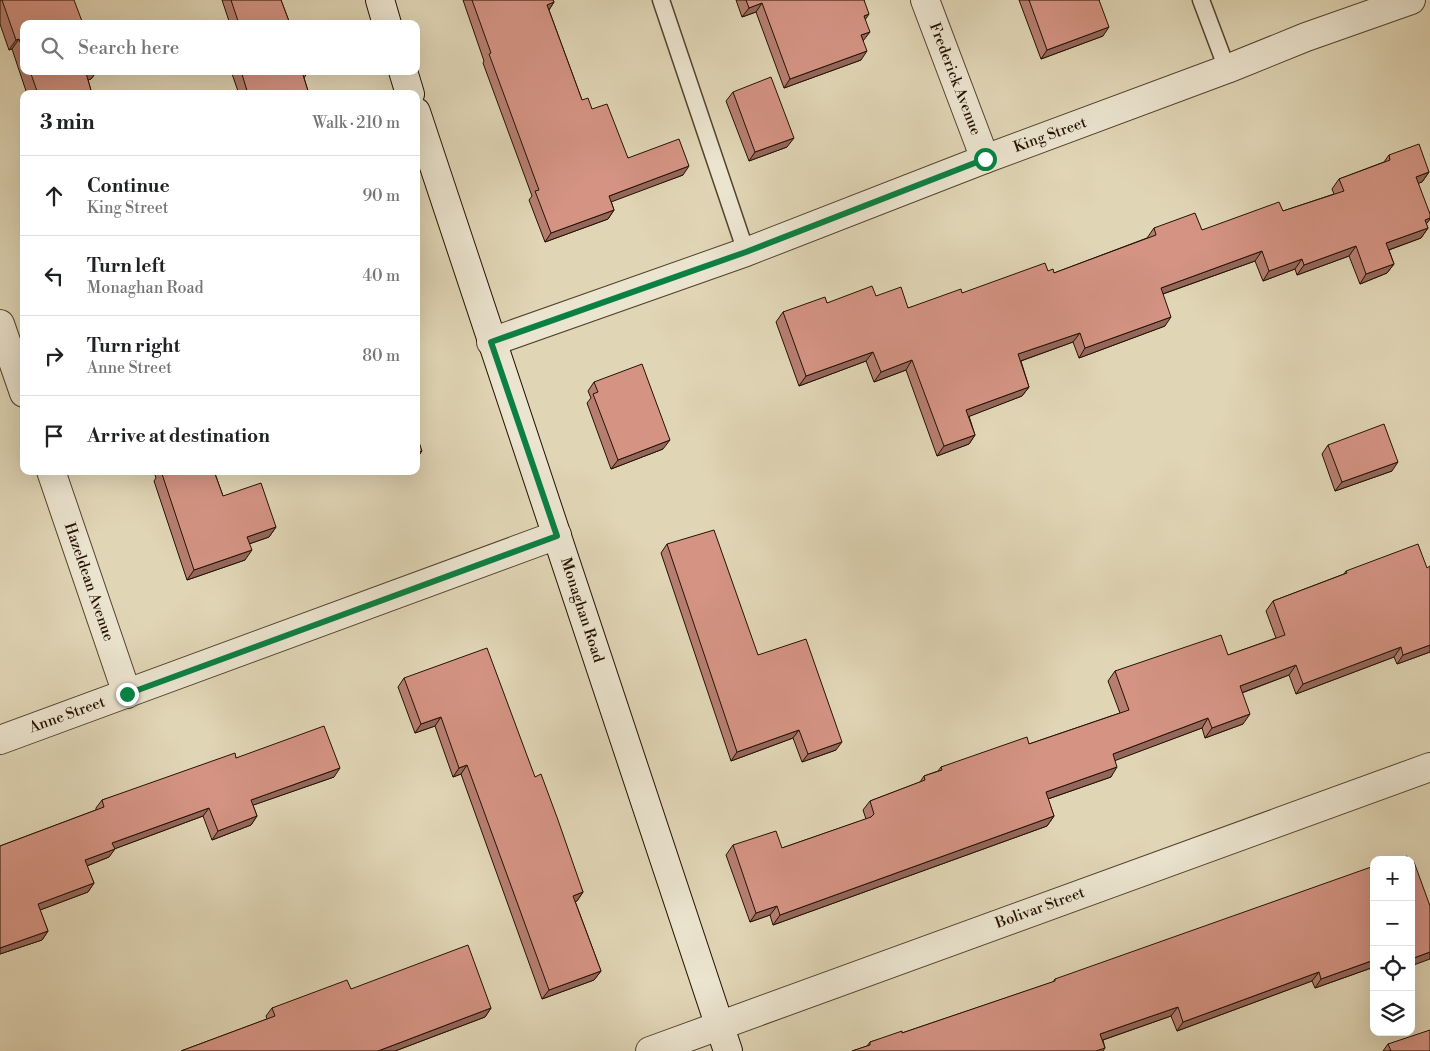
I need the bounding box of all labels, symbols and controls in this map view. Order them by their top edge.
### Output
search box [20,20,420,75]
street label: Frederick Avenue [925,20,985,138]
icon: search [38,34,66,62]
text: Search here [78,36,179,60]
text: 3 min [40,110,95,136]
text: Walk · 210 m [312,113,400,133]
street label: King Street [1011,113,1090,157]
route start [974,148,997,171]
text: Continue [87,174,170,198]
icon: ahead [40,182,68,210]
text: 90 m [362,186,400,206]
text: King Street [87,198,169,218]
text: Turn left [87,254,166,278]
icon: left [40,262,68,290]
text: 40 m [363,266,400,286]
text: Monaghan Road [87,278,204,298]
text: Turn right [87,334,180,358]
icon: right [40,342,68,370]
text: 80 m [362,346,400,366]
text: Anne Street [87,358,172,378]
icon: arrive [40,422,68,450]
text: Arrive at destination [87,424,270,448]
street label: Hazeldean Avenue [60,520,118,644]
street label: Monaghan Road [556,555,608,665]
route end [116,683,139,706]
street label: Anne Street [25,692,108,738]
map controls [1370,856,1415,1036]
button: + [1370,856,1415,901]
street label: Bolivar Street [992,883,1088,933]
button: − [1370,901,1415,946]
button: locate [1370,946,1415,991]
button: layers [1370,991,1415,1036]

